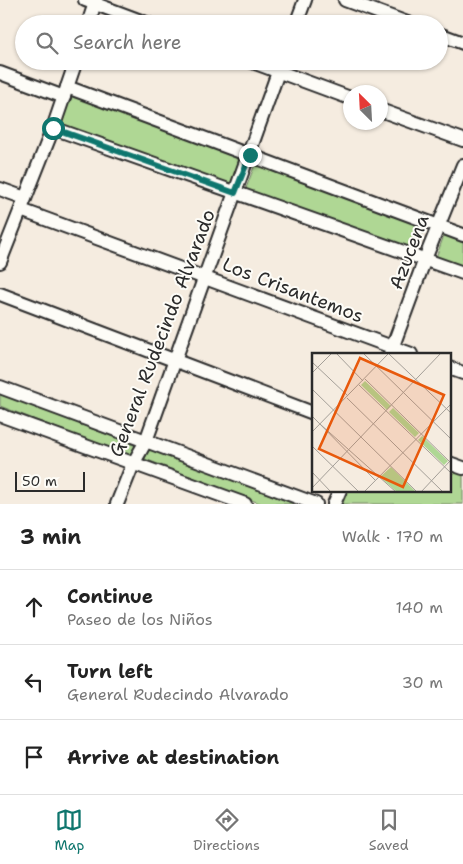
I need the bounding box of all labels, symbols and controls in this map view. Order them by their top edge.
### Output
search box [15,15,448,70]
icon: search [33,29,61,57]
text: Search here [73,30,182,55]
north arrow [343,85,388,130]
route start [42,117,65,140]
route end [239,144,262,167]
street label: General Rudecindo Alvarado [103,206,221,460]
street label: Azucena [383,211,435,293]
street label: Los Crisantemos [219,252,367,328]
inset map [312,353,450,492]
scale bar [15,469,85,492]
text: 50 m [22,472,57,490]
text: 3 min [20,523,81,551]
text: Walk · 170 m [342,526,443,547]
text: Continue [67,584,153,609]
icon: ahead [20,593,48,621]
text: 140 m [396,597,443,618]
text: Paseo de los Niños [67,609,213,630]
text: Turn left [67,659,153,684]
icon: left [20,668,48,696]
text: 30 m [402,672,443,693]
text: General Rudecindo Alvarado [67,684,289,705]
icon: arrive [20,743,48,771]
text: Arrive at destination [67,745,279,770]
tab: Map [54,806,84,854]
tab: Directions [193,806,260,854]
tab: Saved [369,806,409,854]

